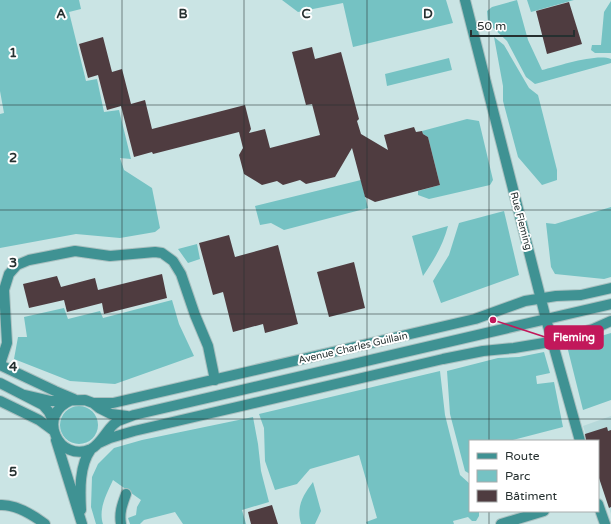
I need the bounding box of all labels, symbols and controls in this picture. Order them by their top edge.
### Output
text: A [56,6,66,22]
text: B [178,6,188,22]
text: C [301,6,311,22]
text: D [423,6,433,22]
scale bar [471,12,574,38]
text: 50 m [477,19,506,33]
text: 1 [9,45,17,61]
text: 2 [9,150,17,166]
street label: Rue Fleming [507,191,535,251]
text: 3 [9,255,17,271]
callout: Fleming [545,326,603,349]
street label: Avenue Charles Guillain [297,330,409,366]
text: Fleming [553,331,595,345]
text: 4 [9,359,18,375]
legend [469,440,599,512]
text: Route [505,449,540,463]
text: 5 [9,464,17,480]
text: Parc [505,469,530,483]
text: Bâtiment [505,489,557,503]

